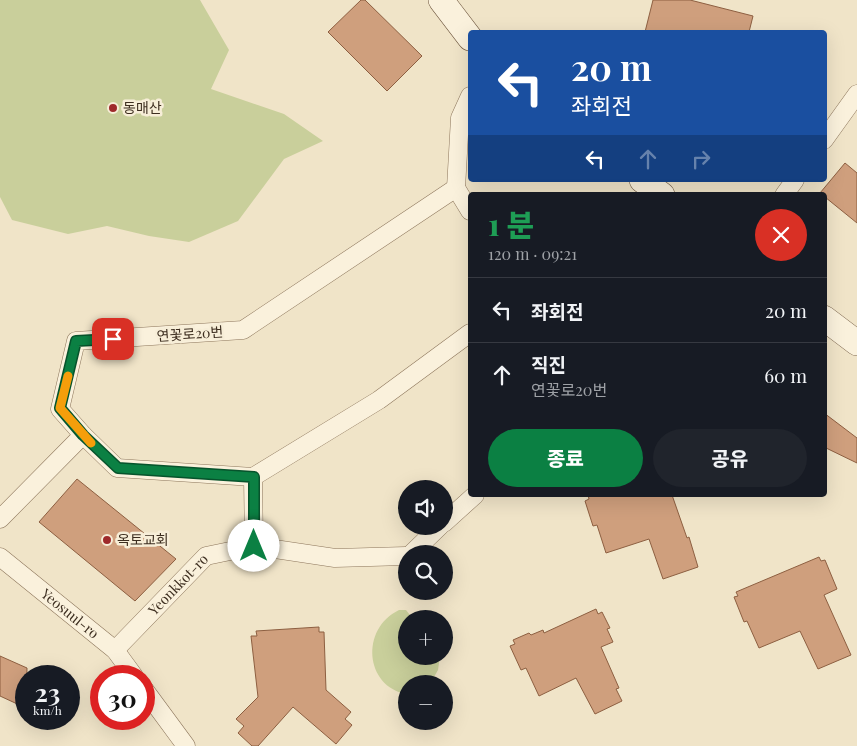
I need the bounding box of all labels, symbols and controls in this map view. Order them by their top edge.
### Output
text: 20 m [571,43,652,90]
icon: left [488,50,553,115]
text: 좌회전 [571,90,632,120]
place label: 동매산 [123,98,162,117]
marker: 동매산 [107,102,119,114]
icon: left [581,145,609,173]
icon: ahead [634,145,662,173]
icon: right [687,145,715,173]
text: 1 분 [488,204,534,244]
button: close [755,209,807,261]
text: 120 m · 09:21 [488,243,577,264]
icon: left [488,296,516,324]
text: 20 m [765,297,807,323]
text: 좌회전 [531,298,583,324]
pin [92,318,134,360]
street label: 연꽃로20번 [156,322,224,345]
icon: arrive [99,325,127,353]
text: 직진 [531,351,566,377]
icon: ahead [488,361,516,389]
text: 60 m [764,362,807,388]
text: 연꽃로20번 [531,379,607,400]
button: 종료 [488,429,643,487]
button: 공유 [653,429,807,487]
map controls [398,480,453,730]
button: sound [398,480,453,535]
position arrow [227,519,279,571]
place label: 옥토교회 [117,530,169,549]
marker: 옥토교회 [101,534,113,546]
button: search [398,545,453,600]
street label: Yeonkkot-ro [143,549,212,620]
street label: Yeosuul-ro [37,583,103,643]
button: + [398,610,453,665]
speed limit sign: 30 [90,665,155,730]
text: 23 [35,675,60,708]
button: − [398,675,453,730]
text: km/h [33,702,62,718]

